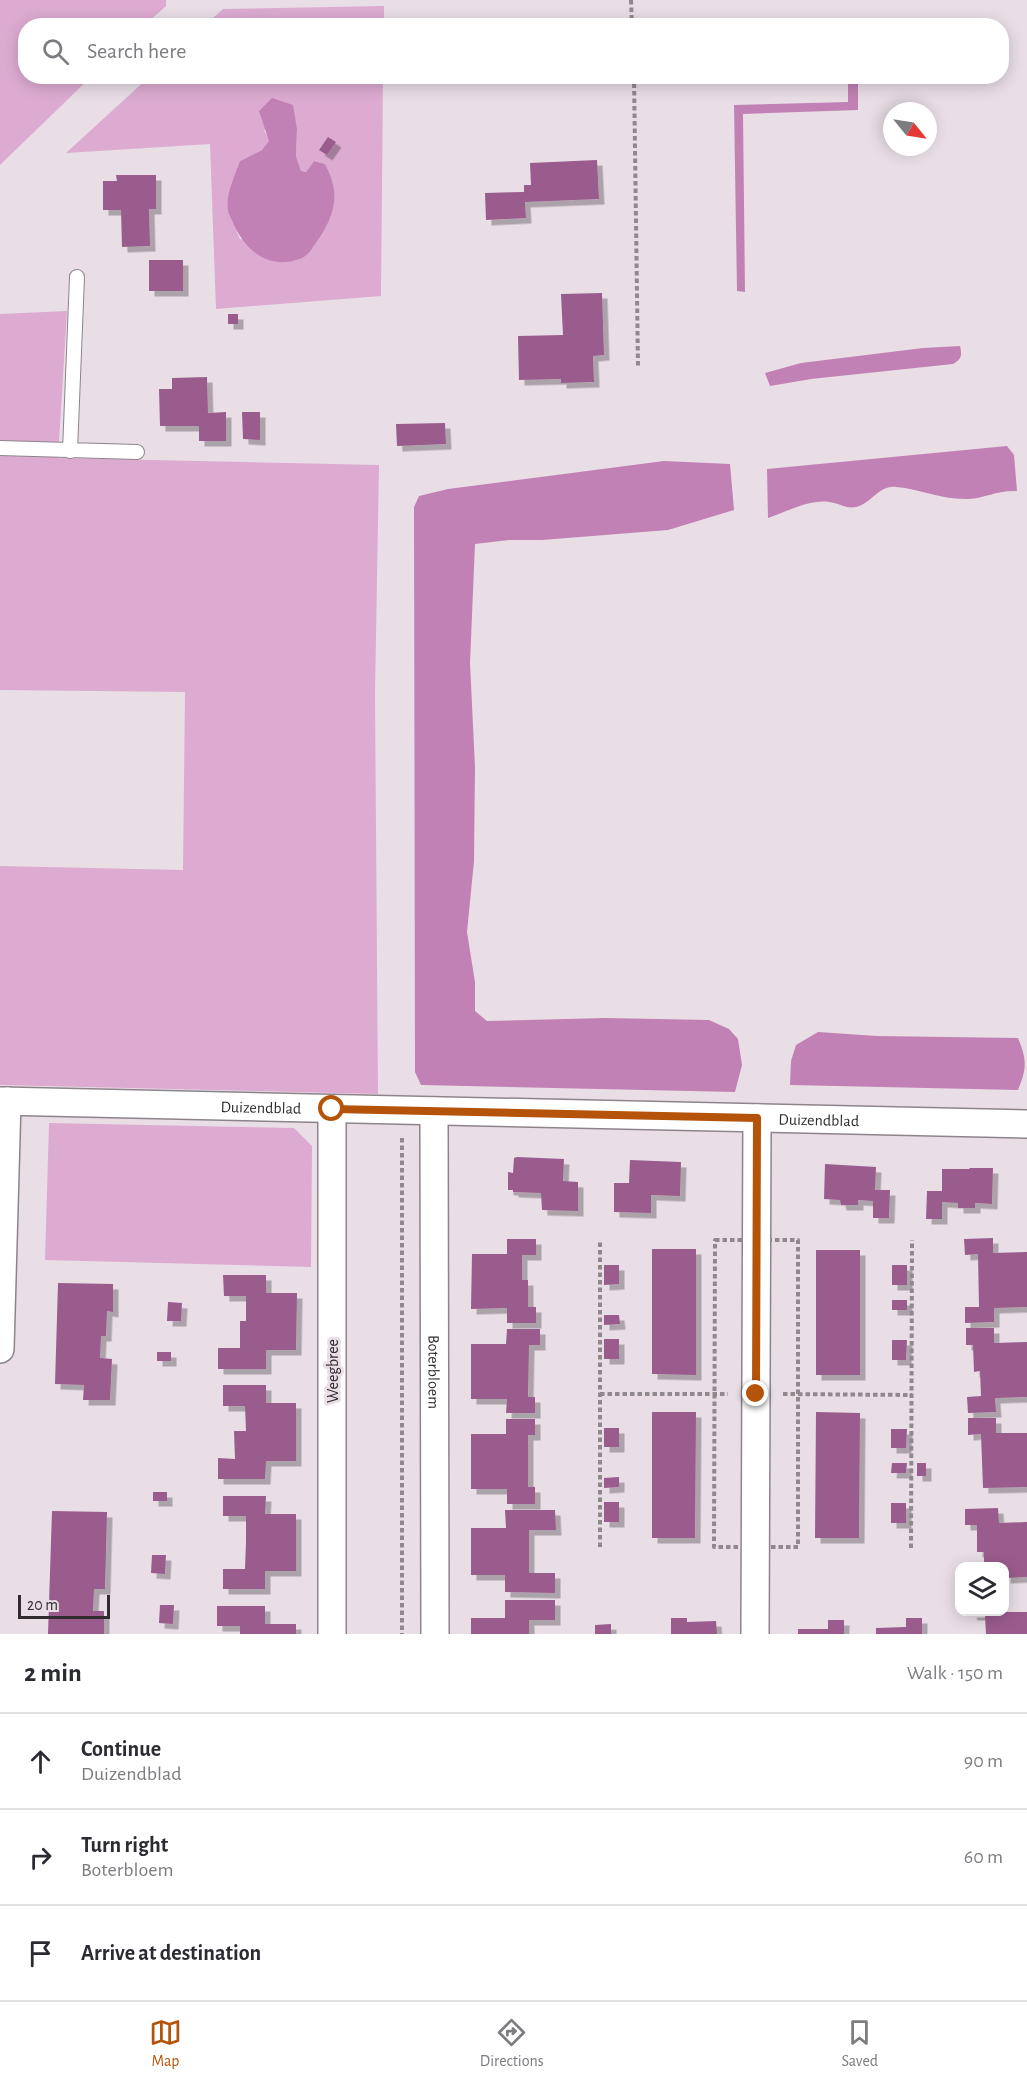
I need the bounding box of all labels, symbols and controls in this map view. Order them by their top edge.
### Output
search box [18,18,1009,84]
icon: search [39,35,72,68]
text: Search here [87,40,186,62]
north arrow [883,102,937,156]
route start [318,1095,344,1121]
street label: Duizendblad [220,1099,301,1117]
street label: Duizendblad [778,1111,859,1129]
street label: Boterbloem [425,1335,442,1409]
street label: Weegbree [325,1339,341,1403]
route end [742,1380,768,1406]
map controls [955,1562,1009,1616]
button: layers [955,1562,1009,1616]
scale bar [18,1592,110,1620]
text: 20 m [27,1597,58,1613]
text: 2 min [24,1660,82,1686]
text: Walk · 150 m [907,1663,1003,1683]
text: Continue [81,1738,161,1760]
icon: ahead [24,1745,57,1778]
text: 90 m [964,1751,1003,1771]
text: Duizendblad [81,1764,182,1784]
text: Turn right [81,1834,168,1856]
icon: right [24,1841,57,1874]
text: 60 m [964,1847,1003,1867]
text: Boterbloem [81,1860,173,1880]
icon: arrive [24,1937,57,1970]
text: Arrive at destination [81,1942,261,1964]
tab: Map [149,2016,182,2071]
tab: Directions [480,2016,544,2071]
tab: Saved [841,2016,878,2071]

